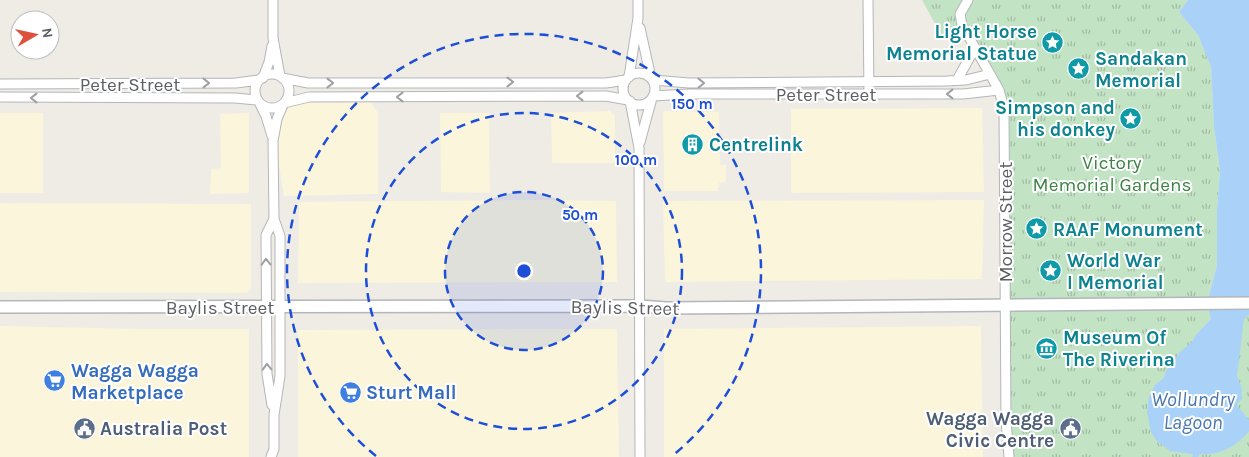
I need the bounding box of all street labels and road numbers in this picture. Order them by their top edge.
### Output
street label: Peter Street [80,74,180,96]
street label: Peter Street [776,84,876,106]
street label: Morrow Street [995,161,1017,283]
street label: Baylis Street [570,296,680,320]
street label: Baylis Street [166,297,274,319]

